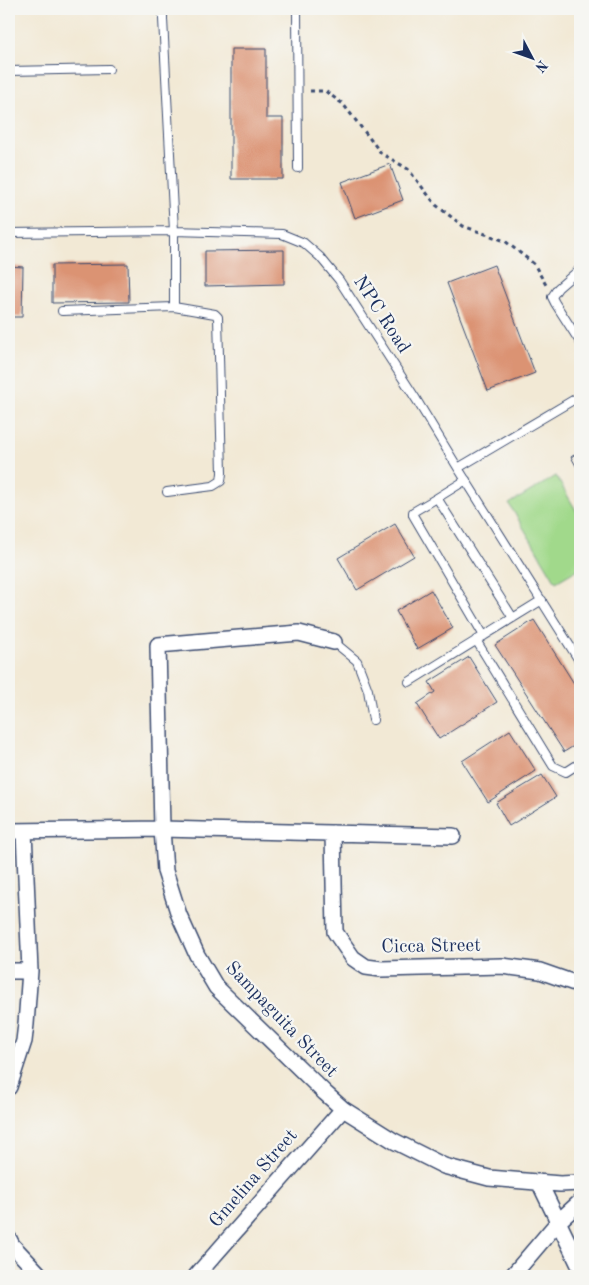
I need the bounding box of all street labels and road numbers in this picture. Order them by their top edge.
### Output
street label: NPC Road [349,273,413,357]
street label: Cicca Street [381,937,481,957]
street label: Sampaguita Street [221,958,341,1082]
street label: Gmelina Street [206,1126,302,1232]

